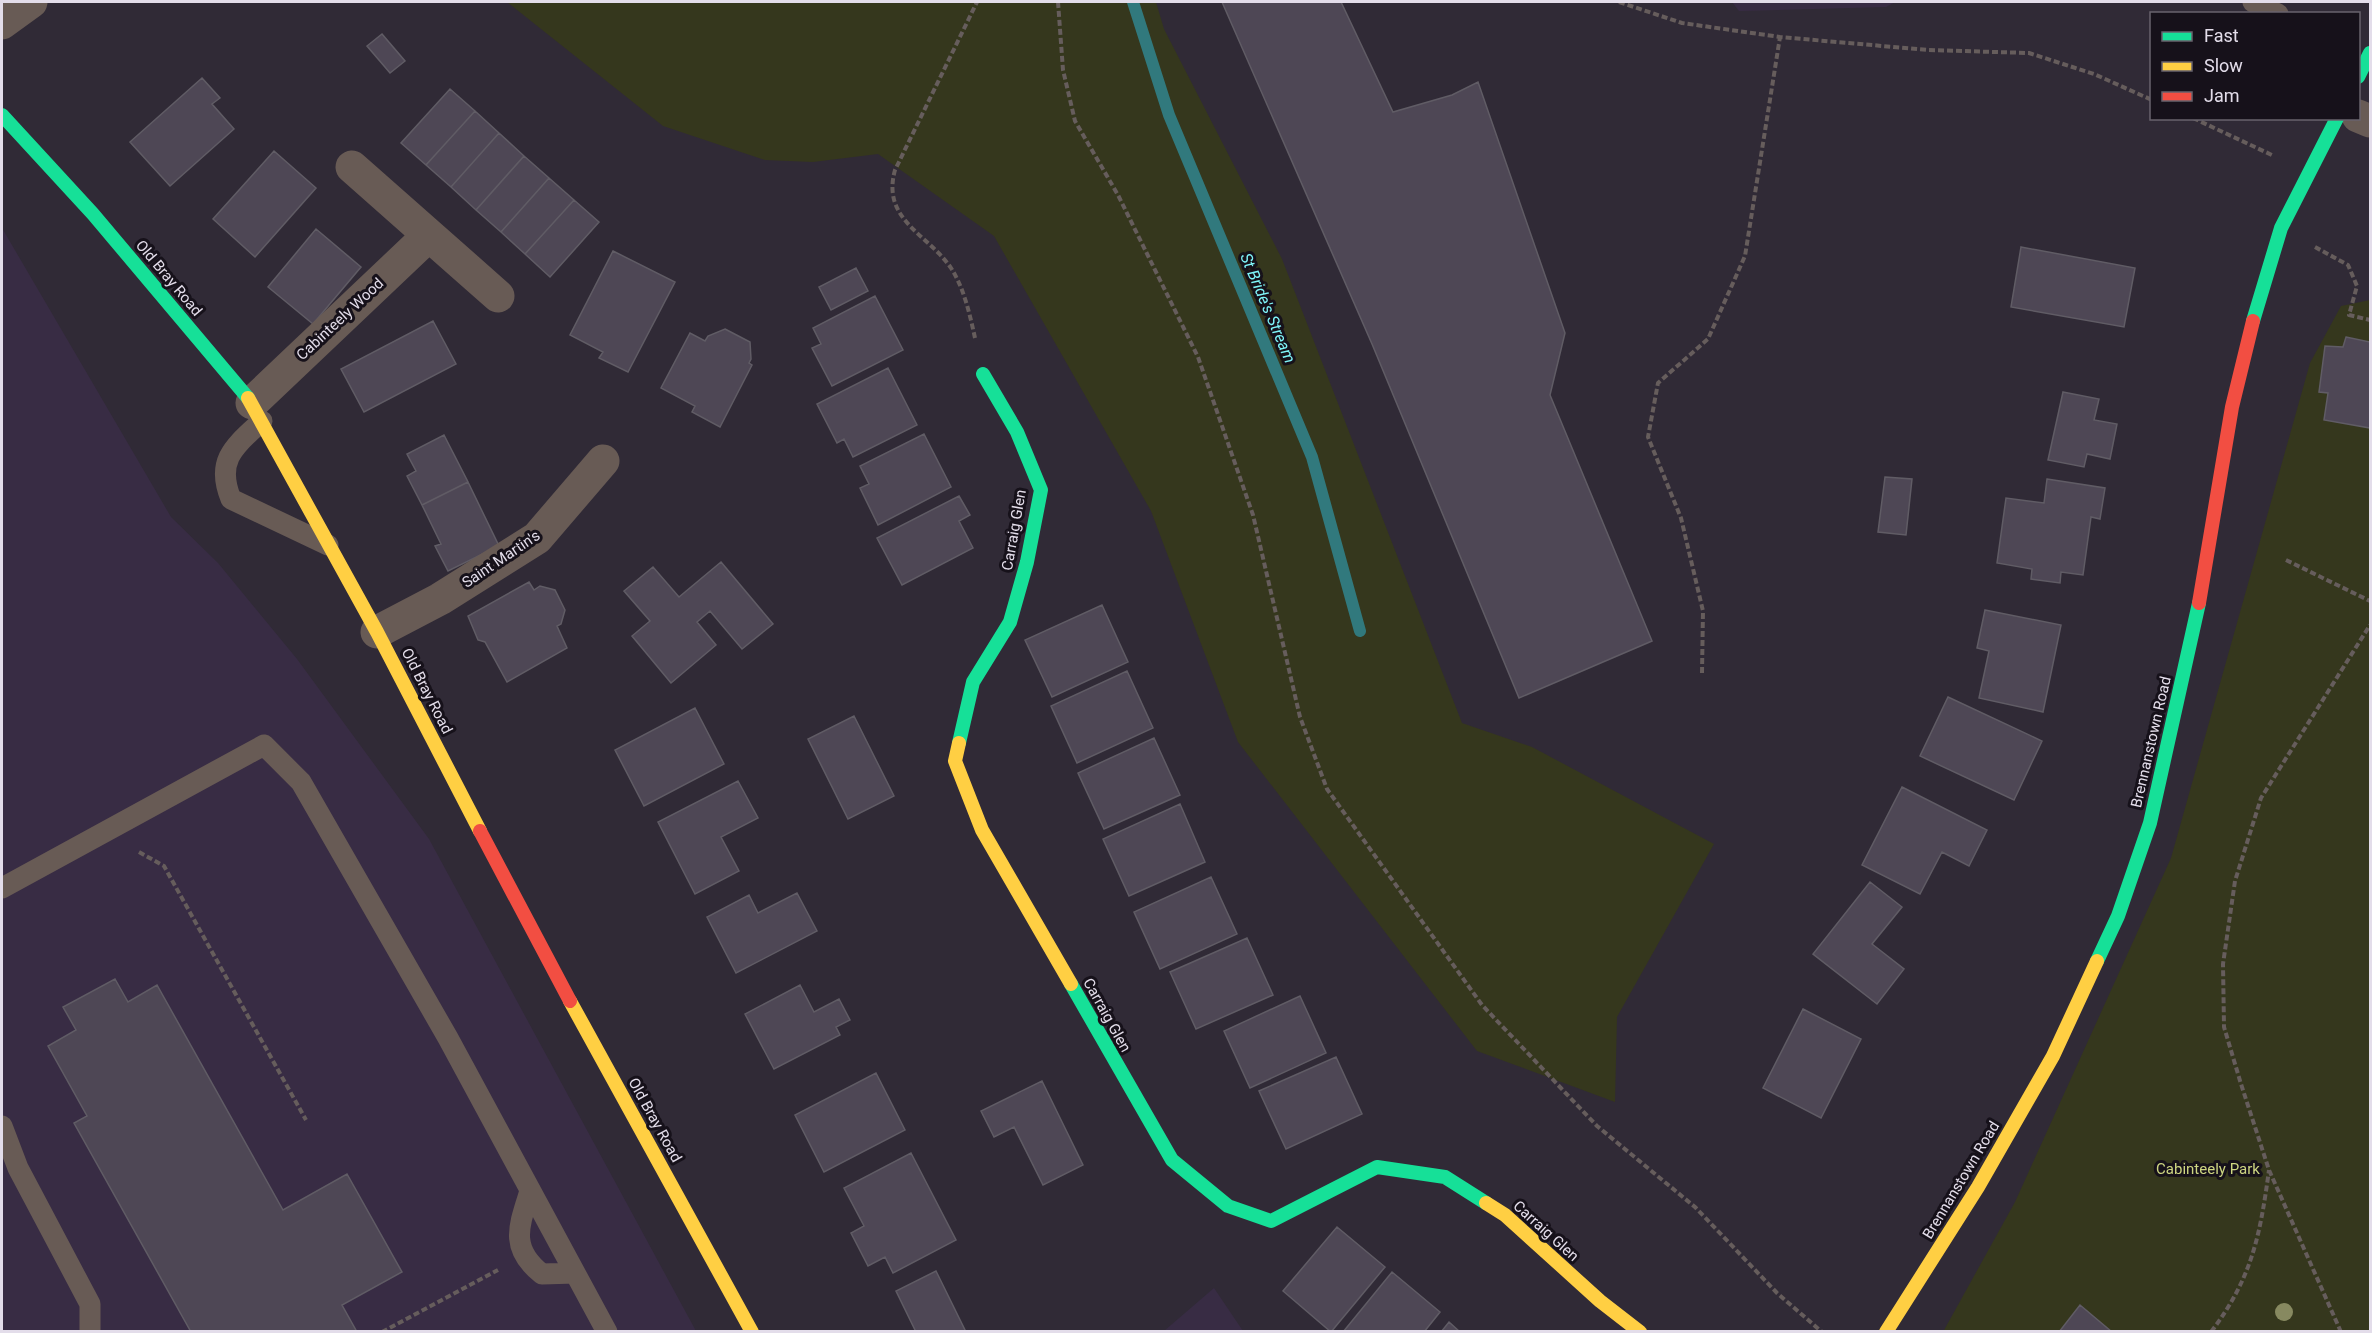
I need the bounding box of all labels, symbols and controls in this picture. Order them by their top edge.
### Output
legend [2150,12,2360,120]
text: Fast [2204,25,2239,46]
text: Slow [2204,55,2243,76]
text: Jam [2204,85,2240,106]
street label: Old Bray Road [132,236,206,320]
water label: St Bride's Stream [1236,250,1300,366]
street label: Cabinteely Wood [293,274,387,364]
street label: Carraig Glen [998,488,1030,572]
street label: Saint Martin's [459,526,543,592]
street label: Old Bray Road [398,645,456,737]
street label: Brennanstown Road [2127,675,2175,809]
street label: Carraig Glen [1079,975,1135,1055]
street label: Old Bray Road [624,1075,686,1165]
street label: Brennanstown Road [1919,1118,2003,1242]
park label: Cabinteely Park [2156,1160,2260,1178]
street label: Carraig Glen [1510,1197,1582,1265]

